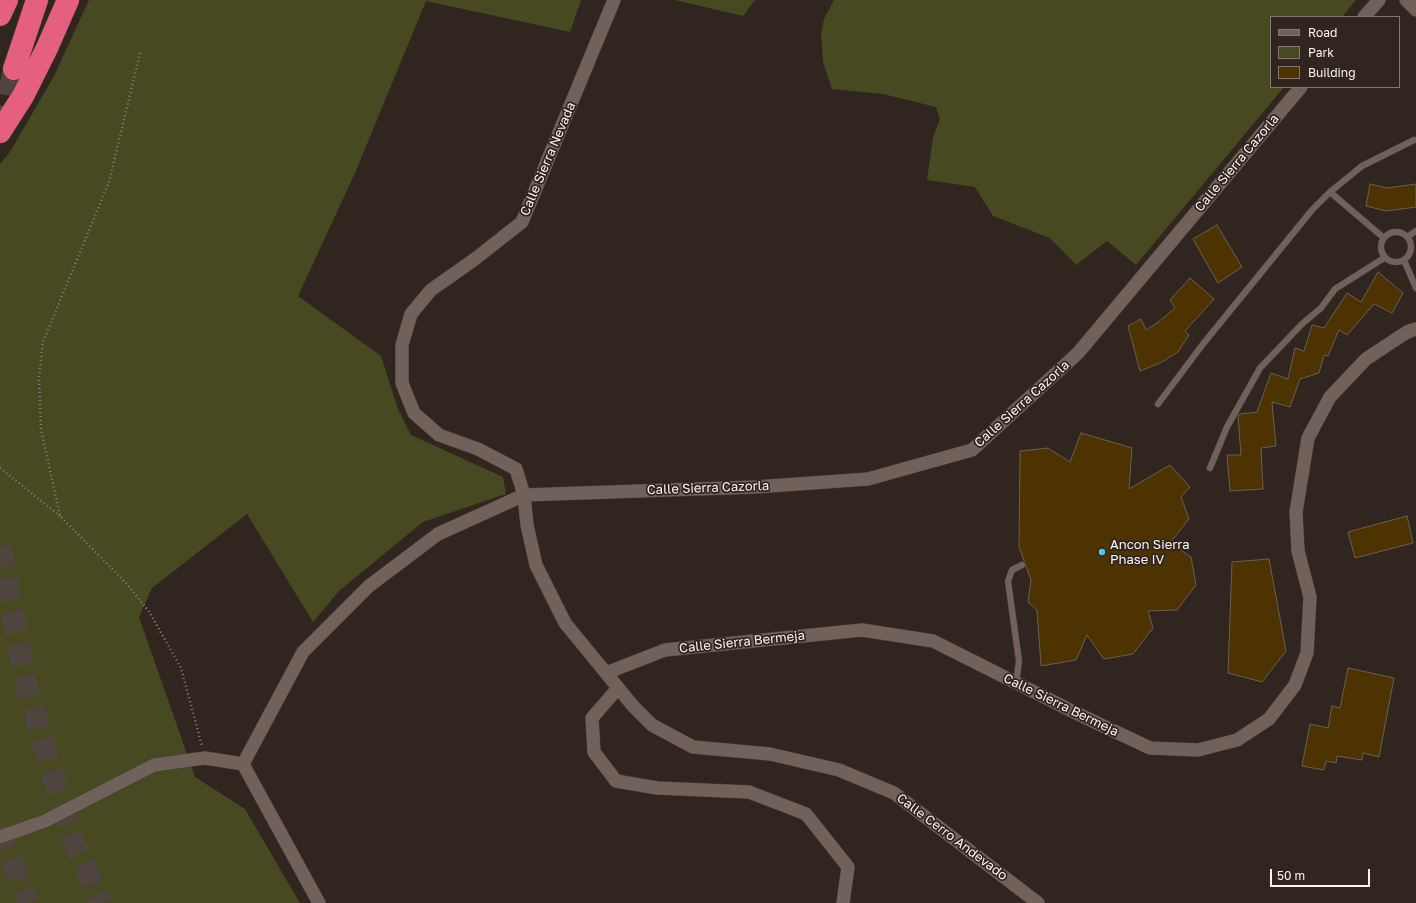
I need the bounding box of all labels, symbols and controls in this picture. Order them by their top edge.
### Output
legend [1270,16,1400,88]
text: Road [1308,25,1337,40]
text: Park [1308,45,1334,60]
text: Building [1308,65,1356,80]
street label: Calle Sierra Nevada [517,100,579,218]
street label: Calle Sierra Cazorla [1192,111,1282,215]
street label: Calle Sierra Cazorla [971,357,1073,451]
street label: Calle Sierra Cazorla [647,478,769,498]
place label: Ancon Sierra Phase IV [1110,537,1190,568]
marker: Ancon Sierra Phase IV [1097,547,1107,557]
street label: Calle Sierra Bermeja [678,628,806,656]
street label: Calle Sierra Bermeja [1001,670,1121,740]
street label: Calle Cerro Andevado [894,790,1010,884]
scale bar [1272,861,1372,887]
text: 50 m [1277,868,1305,883]

